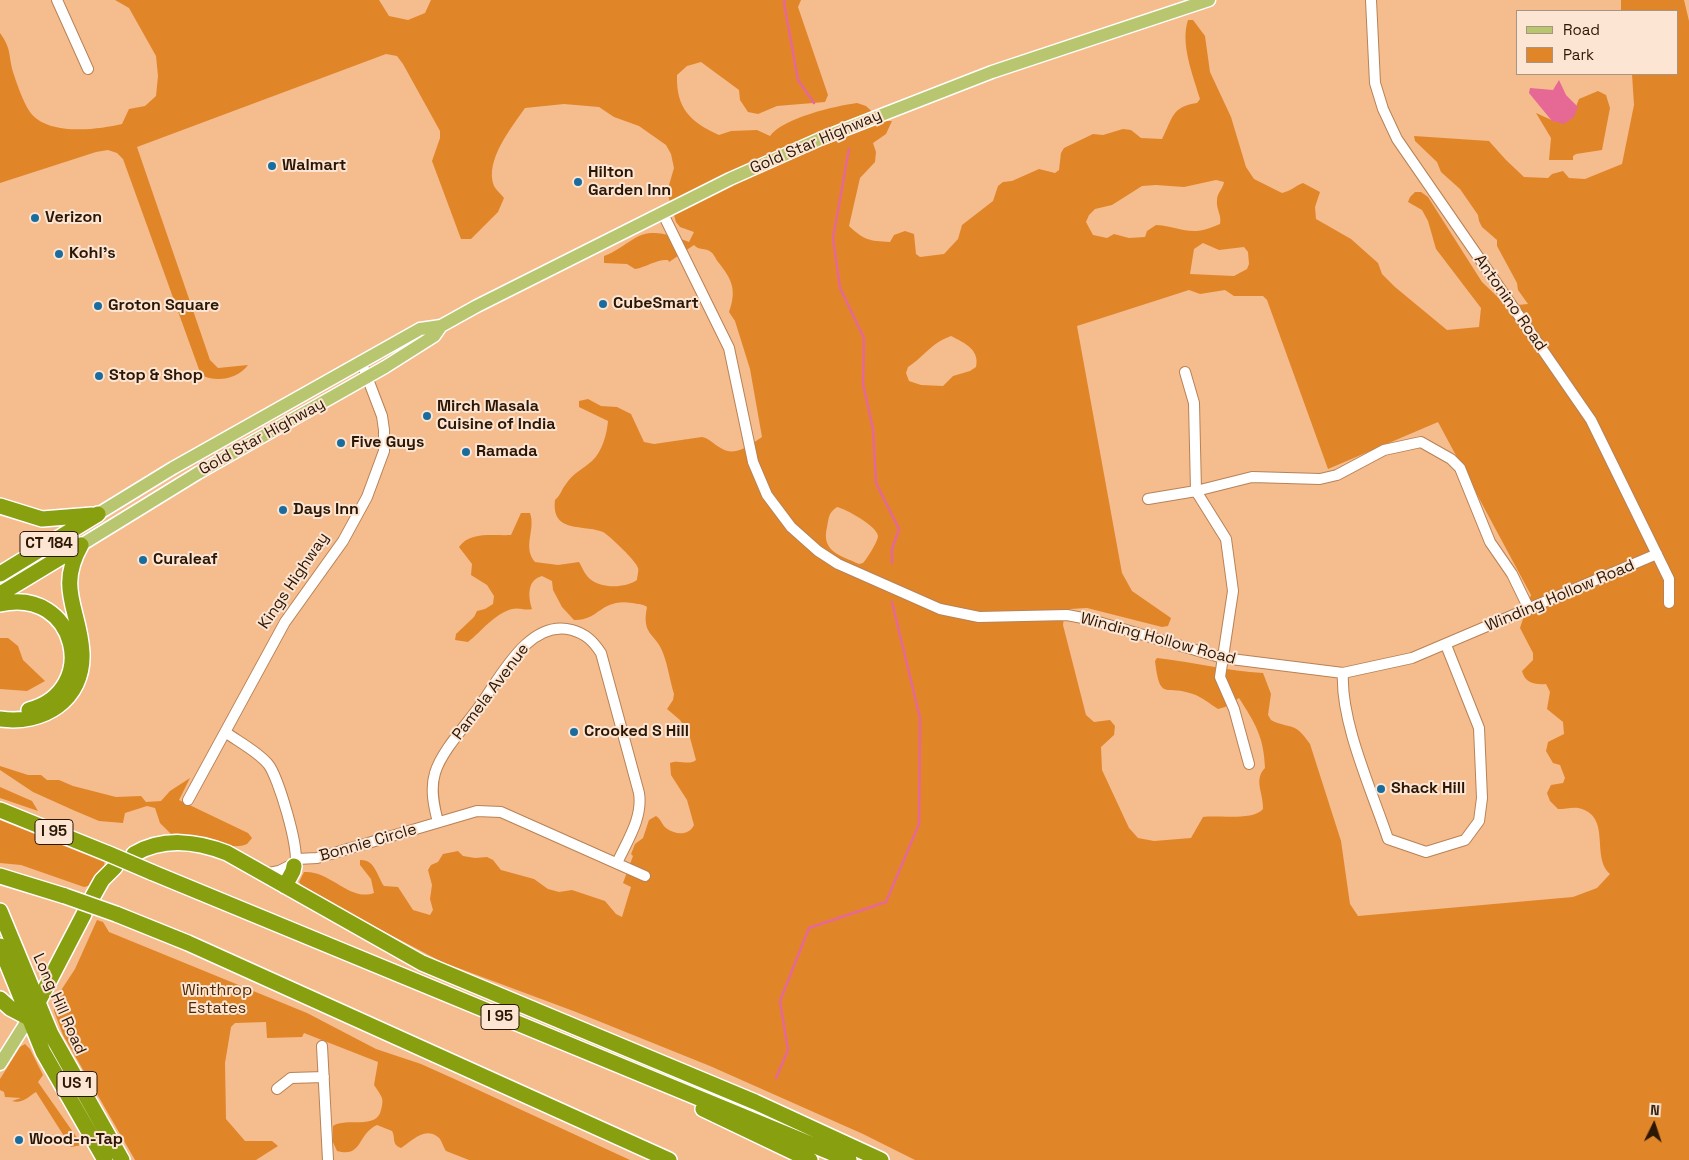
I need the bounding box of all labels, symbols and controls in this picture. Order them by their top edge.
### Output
legend [1516,10,1679,75]
text: Road [1563,20,1600,39]
text: Park [1563,45,1594,64]
street label: Gold Star Highway [747,106,885,178]
place label: Walmart [282,156,346,176]
marker: Walmart [266,160,278,172]
place label: Hilton Garden Inn [588,163,671,201]
marker: Hilton Garden Inn [572,176,584,188]
place label: Verizon [45,208,102,228]
marker: Verizon [29,212,41,224]
place label: Kohl's [69,244,116,264]
marker: Kohl's [53,248,65,260]
street label: Antonino Road [1470,251,1550,355]
place label: CubeSmart [613,294,699,314]
place label: Groton Square [108,296,219,316]
marker: CubeSmart [597,298,609,310]
marker: Groton Square [92,300,104,312]
place label: Stop & Shop [109,366,203,386]
marker: Stop & Shop [93,370,105,382]
street label: Gold Star Highway [196,394,328,480]
place label: Mirch Masala Cuisine of India [437,397,556,435]
marker: Mirch Masala Cuisine of India [421,410,433,422]
place label: Five Guys [351,433,424,453]
marker: Five Guys [335,437,347,449]
place label: Ramada [476,442,538,462]
marker: Ramada [460,446,472,458]
place label: Days Inn [293,500,359,520]
marker: Days Inn [277,504,289,516]
street label: Kings Highway [255,529,333,633]
road number: CT 184 [20,532,78,556]
place label: Curaleaf [153,550,218,570]
marker: Curaleaf [137,554,149,566]
street label: Winding Hollow Road [1482,556,1638,636]
street label: Winding Hollow Road [1078,609,1238,669]
street label: Pamela Avenue [449,640,533,744]
place label: Crooked S Hill [584,722,689,742]
marker: Crooked S Hill [568,726,580,738]
place label: Shack Hill [1391,779,1465,799]
marker: Shack Hill [1375,783,1387,795]
road number: I 95 [35,820,73,844]
street label: Bonnie Circle [317,820,419,866]
street label: Long Hill Road [28,951,90,1057]
park label: Winthrop Estates [182,981,252,1019]
road number: I 95 [481,1004,519,1030]
road number: US 1 [57,1072,97,1096]
north arrow [1629,1100,1679,1150]
text: N [1650,1101,1660,1119]
place label: Wood-n-Tap [29,1130,123,1150]
marker: Wood-n-Tap [13,1134,25,1146]

